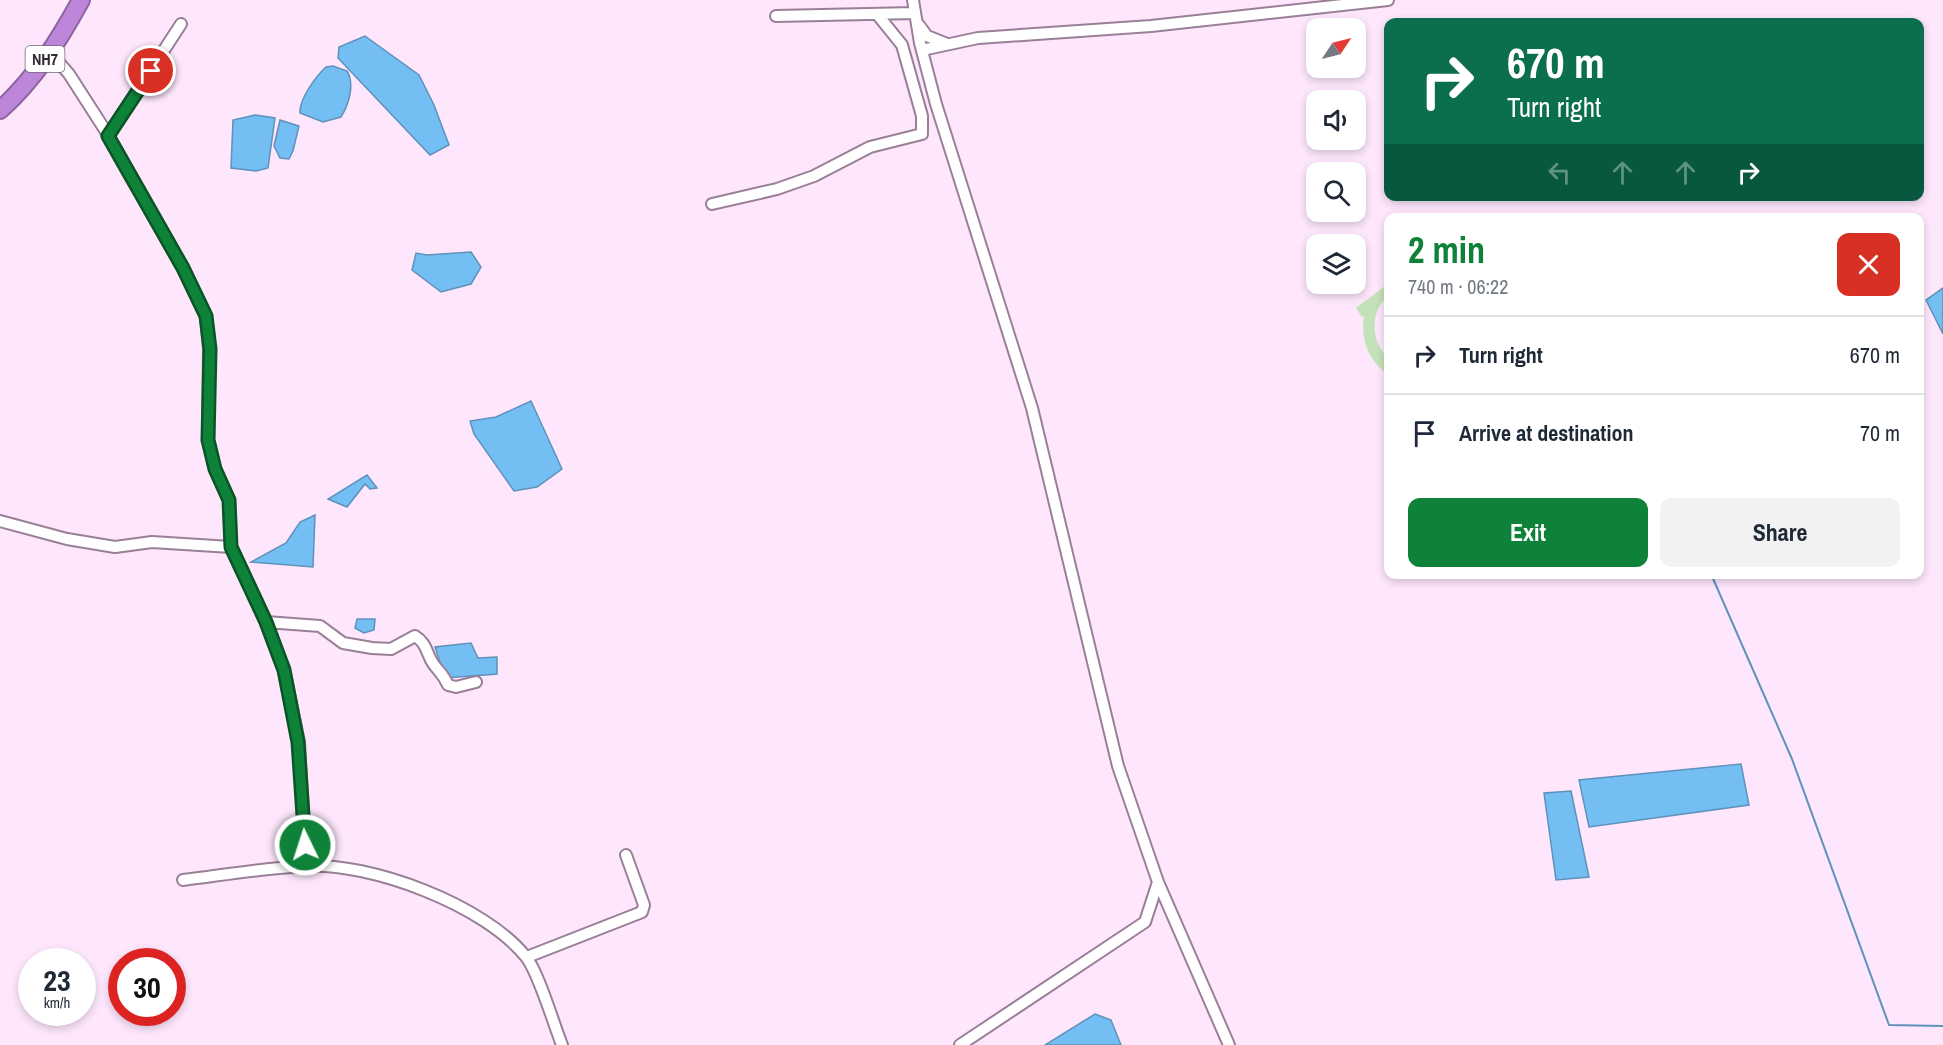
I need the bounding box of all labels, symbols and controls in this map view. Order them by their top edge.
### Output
north arrow [1306,18,1366,78]
map controls [1306,18,1366,294]
text: 670 m [1507,35,1605,91]
icon: right [1408,42,1486,120]
pin [125,45,176,96]
road number: NH7 [26,46,64,72]
icon: arrive [134,54,167,87]
text: Turn right [1507,89,1601,125]
button: sound [1306,90,1366,150]
icon: left [1543,156,1576,189]
icon: ahead [1606,156,1639,189]
icon: ahead [1669,156,1702,189]
icon: right [1732,156,1765,189]
button: search [1306,162,1366,222]
text: 2 min [1408,226,1485,274]
button: close [1837,233,1900,296]
button: layers [1306,234,1366,294]
text: 740 m · 06:22 [1408,273,1508,300]
icon: right [1408,339,1441,372]
text: Turn right [1459,340,1543,370]
text: 670 m [1850,340,1900,370]
icon: arrive [1408,417,1441,450]
text: Arrive at destination [1459,418,1633,448]
text: 70 m [1860,418,1900,448]
button: Exit [1408,498,1648,567]
button: Share [1660,498,1900,567]
position arrow [273,813,337,877]
speed limit sign: 30 [108,948,186,1026]
text: 23 [43,960,71,1000]
text: km/h [44,992,70,1013]

